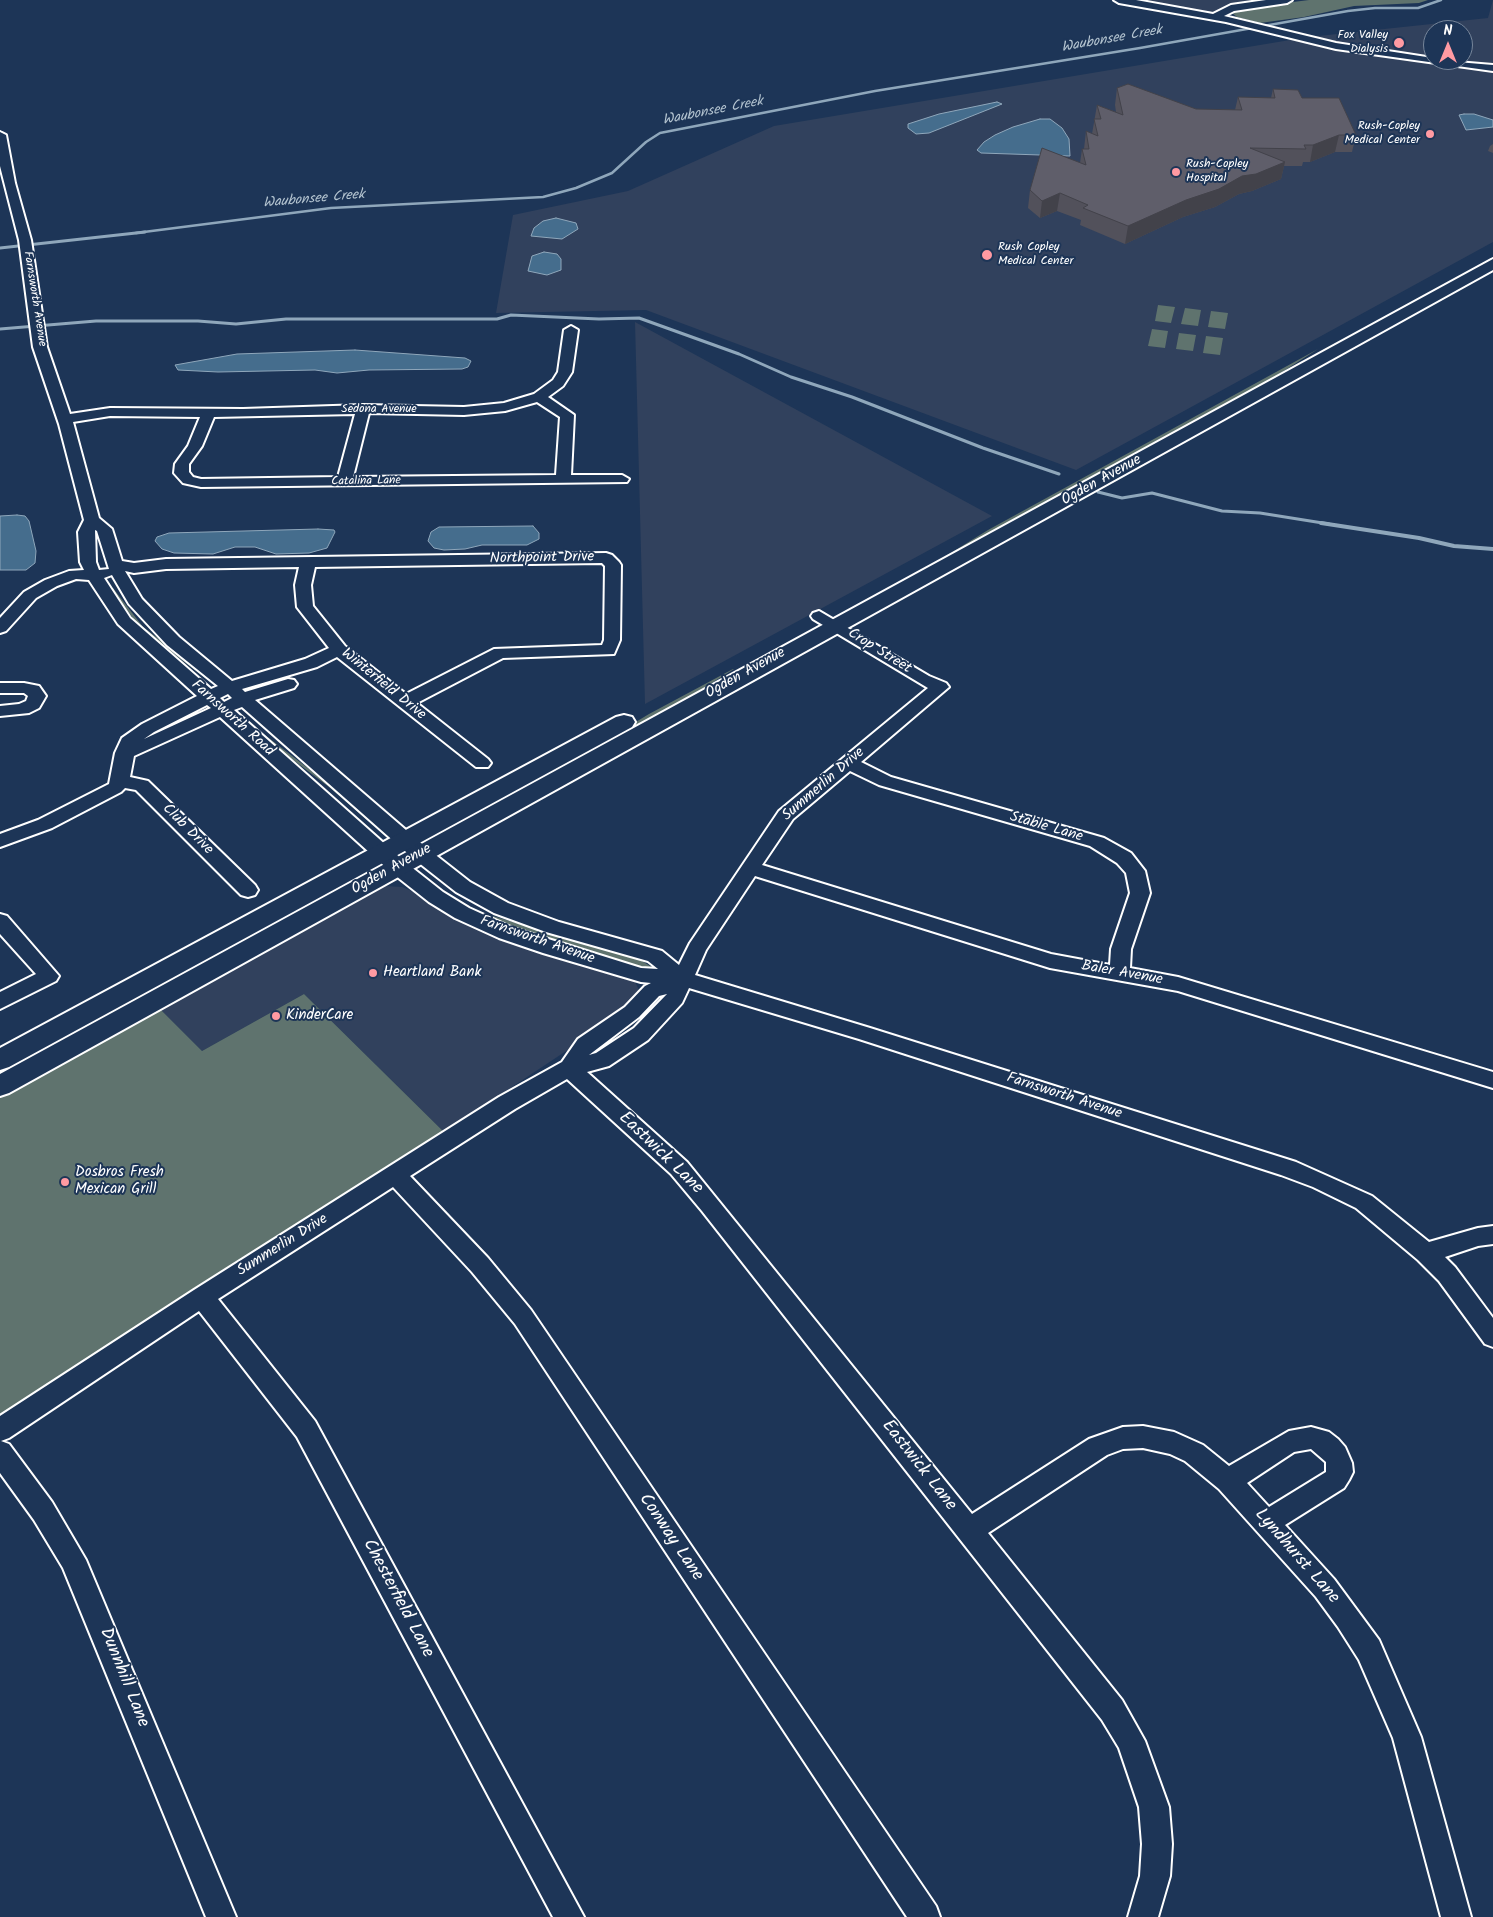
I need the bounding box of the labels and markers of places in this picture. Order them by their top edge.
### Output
place label: Fox Valley Dialysis [1337,29,1388,57]
marker: Fox Valley Dialysis [1392,36,1406,50]
place label: Rush-Copley Medical Center [1345,120,1420,148]
marker: Rush-Copley Medical Center [1424,128,1436,140]
place label: Rush-Copley Hospital [1186,158,1248,186]
marker: Rush-Copley Hospital [1170,166,1182,178]
place label: Rush Copley Medical Center [998,241,1073,269]
marker: Rush Copley Medical Center [980,248,994,262]
place label: Heartland Bank [383,964,481,982]
marker: Heartland Bank [367,967,379,979]
place label: KinderCare [286,1007,353,1025]
marker: KinderCare [270,1010,282,1022]
place label: Dosbros Fresh Mexican Grill [75,1164,164,1199]
marker: Dosbros Fresh Mexican Grill [59,1176,71,1188]

